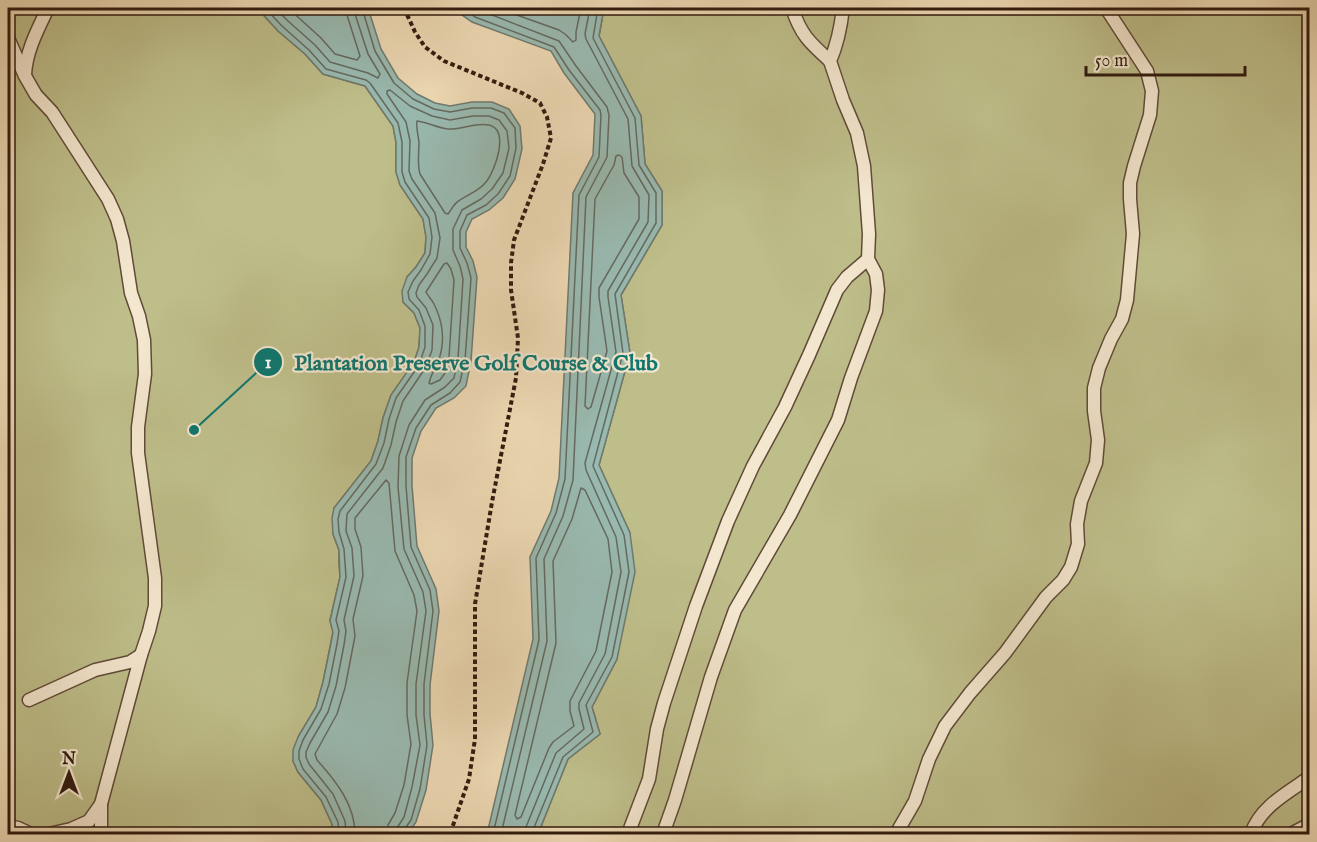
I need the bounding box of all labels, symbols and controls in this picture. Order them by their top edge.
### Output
scale bar [1086,39,1245,77]
text: 50 m [1095,50,1128,73]
callout: Plantation Preserve Golf Course & Club [253,342,670,382]
text: Plantation Preserve Golf Course & Club [294,350,658,378]
text: 1 [265,352,272,375]
north arrow [39,743,99,803]
text: N [61,750,76,770]

